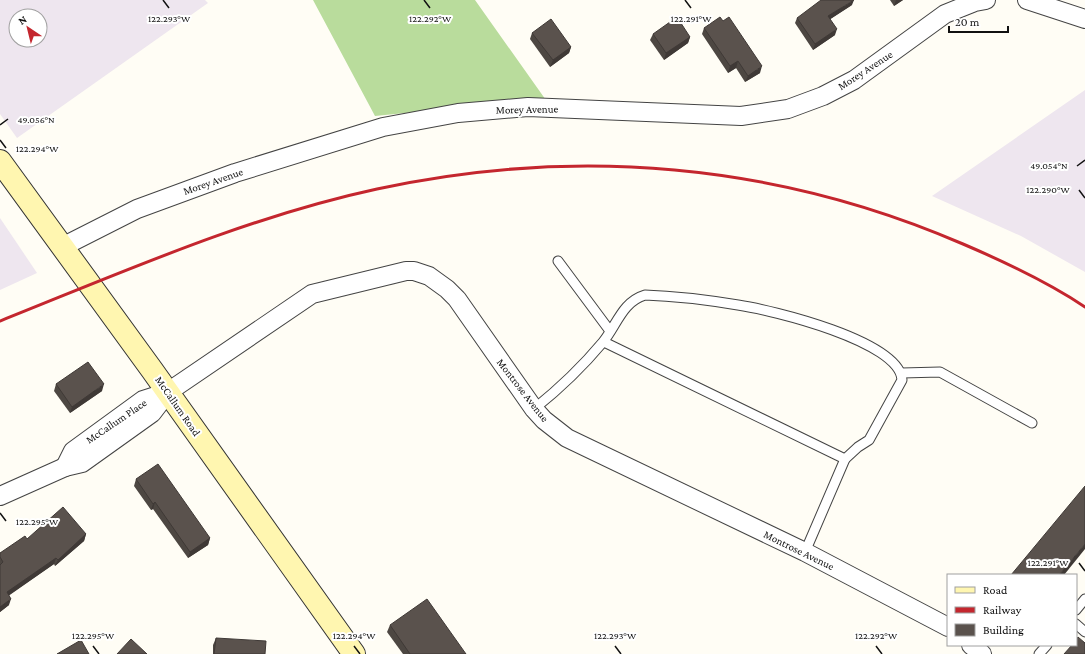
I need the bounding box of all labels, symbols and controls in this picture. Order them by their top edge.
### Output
north arrow [8,8,48,48]
scale bar [949,8,1008,34]
text: N [16,12,29,27]
text: 122.293°W [148,13,191,24]
text: 122.292°W [409,13,452,24]
text: 122.291°W [671,13,712,24]
text: 20 m [955,15,980,29]
street label: Morey Avenue [835,48,895,93]
street label: Morey Avenue [496,102,559,117]
text: 49.056°N [17,114,55,125]
text: 122.294°W [16,143,59,154]
text: 49.054°N [1030,160,1068,171]
street label: Morey Avenue [181,165,245,198]
text: 122.290°W [1026,184,1071,195]
street label: Montrose Avenue [495,356,551,424]
street label: McCallum Road [153,374,203,438]
street label: McCallum Place [83,396,149,446]
text: 122.295°W [16,516,59,527]
street label: Montrose Avenue [762,528,836,572]
text: 122.291°W [1028,557,1069,568]
legend [947,574,1077,646]
text: Road [983,583,1008,597]
text: Railway [983,603,1022,617]
text: Building [983,623,1024,637]
text: 122.295°W [72,630,115,641]
text: 122.294°W [333,630,376,641]
text: 122.293°W [594,630,637,641]
text: 122.292°W [855,630,898,641]

